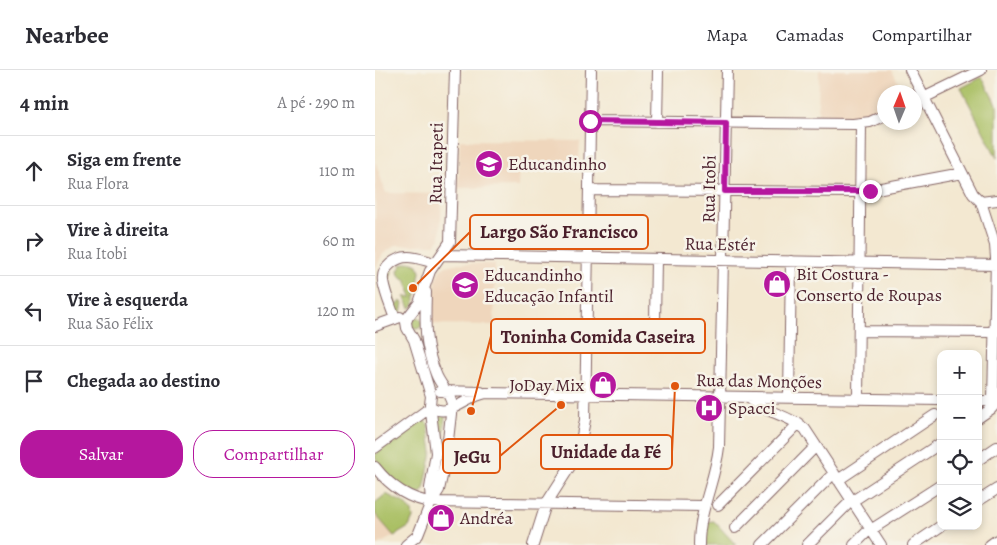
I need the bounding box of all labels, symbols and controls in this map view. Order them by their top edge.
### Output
text: Nearbee [25,19,109,51]
text: Mapa [706,23,748,47]
text: Camadas [776,23,844,47]
text: Compartilhar [872,23,972,47]
north arrow [877,85,922,130]
text: 4 min [20,89,69,117]
text: A pé · 290 m [277,92,355,114]
route start [579,110,602,133]
street label: Rua Itapeti [423,122,449,204]
text: Siga em frente [67,147,181,173]
school or university icon: Educandinho [474,149,504,179]
place label: Educandinho [508,152,607,176]
street label: Rua Itobi [696,155,722,223]
icon: ahead [20,157,48,185]
text: 110 m [319,160,355,182]
text: Rua Flora [67,173,129,195]
route end [859,180,882,203]
callout: Largo São Francisco [470,215,648,249]
text: Vire à direita [67,217,169,243]
text: Largo São Francisco [480,219,638,245]
icon: right [20,227,48,255]
text: 60 m [323,230,355,252]
street label: Rua Estér [684,231,756,257]
text: Rua Itobi [67,243,127,265]
place label: Bit Costura - Conserto de Roupas [796,262,942,307]
place label: Educandinho Educação Infantil [484,263,614,308]
shop icon: Bit Costura - Conserto de Roupas [762,269,792,299]
school or university icon: Educandinho Educação Infantil [450,270,480,300]
text: Vire à esquerda [67,287,188,313]
icon: left [20,297,48,325]
text: 120 m [317,300,355,322]
text: Rua São Félix [67,313,153,335]
callout: Toninha Comida Caseira [491,319,705,353]
text: Toninha Comida Caseira [501,324,696,350]
map controls [937,350,982,530]
button: + [937,350,982,395]
icon: arrive [20,367,48,395]
text: Chegada ao destino [67,368,220,394]
street label: Rua das Monções [696,368,822,394]
shop icon: JoDay Mix [588,370,618,400]
place label: JoDay Mix [509,373,584,397]
hospital icon: Spacci [694,393,724,423]
button: − [937,395,982,440]
place label: Spacci [728,396,776,420]
button: Salvar [20,430,183,478]
button: Compartilhar [193,430,355,478]
callout: Unidade da Fé [541,435,672,469]
callout: JeGu [443,439,500,473]
text: Unidade da Fé [551,439,662,465]
button: locate [937,440,982,485]
text: JeGu [453,444,491,470]
button: layers [937,485,982,530]
shop icon: Andréa [426,503,456,533]
place label: Andréa [459,506,513,530]

